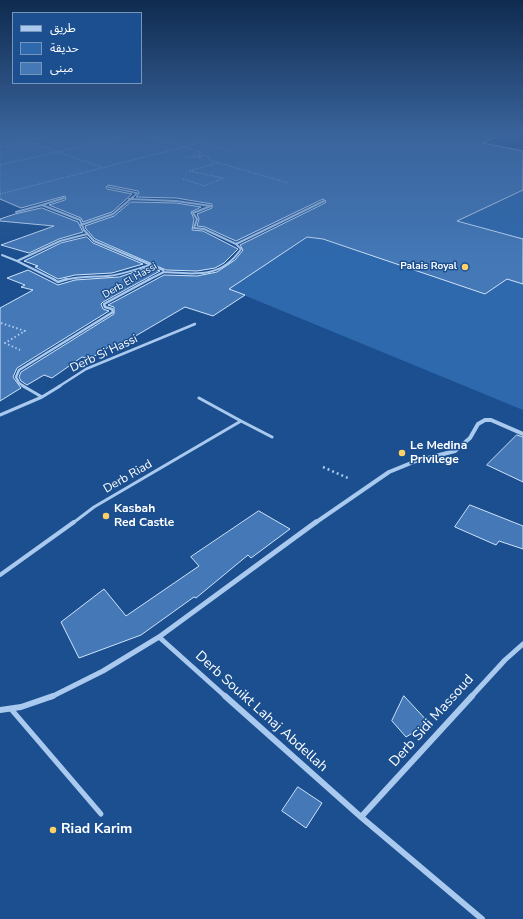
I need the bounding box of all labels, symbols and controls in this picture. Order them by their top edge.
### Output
legend [12,12,142,84]
text: طريق [50,20,76,36]
text: حديقة [50,40,79,56]
text: مبنى [50,60,73,76]
street label: Derb El Hassi [101,261,159,301]
place label: Palais Royal [400,261,457,273]
marker: Palais Royal [460,262,470,272]
street label: Derb Si Hassi [68,332,140,376]
place label: Le Medina Privilege [410,439,467,467]
marker: Le Medina Privilege [397,448,407,458]
street label: Derb Riad [101,457,155,497]
place label: Kasbah Red Castle [114,502,174,530]
marker: Kasbah Red Castle [101,511,111,521]
street label: Derb Souikt Lahaj Abdellah [191,648,331,776]
street label: Derb Sidi Massoud [386,671,478,771]
place label: Riad Karim [61,822,132,838]
marker: Riad Karim [48,825,58,835]

